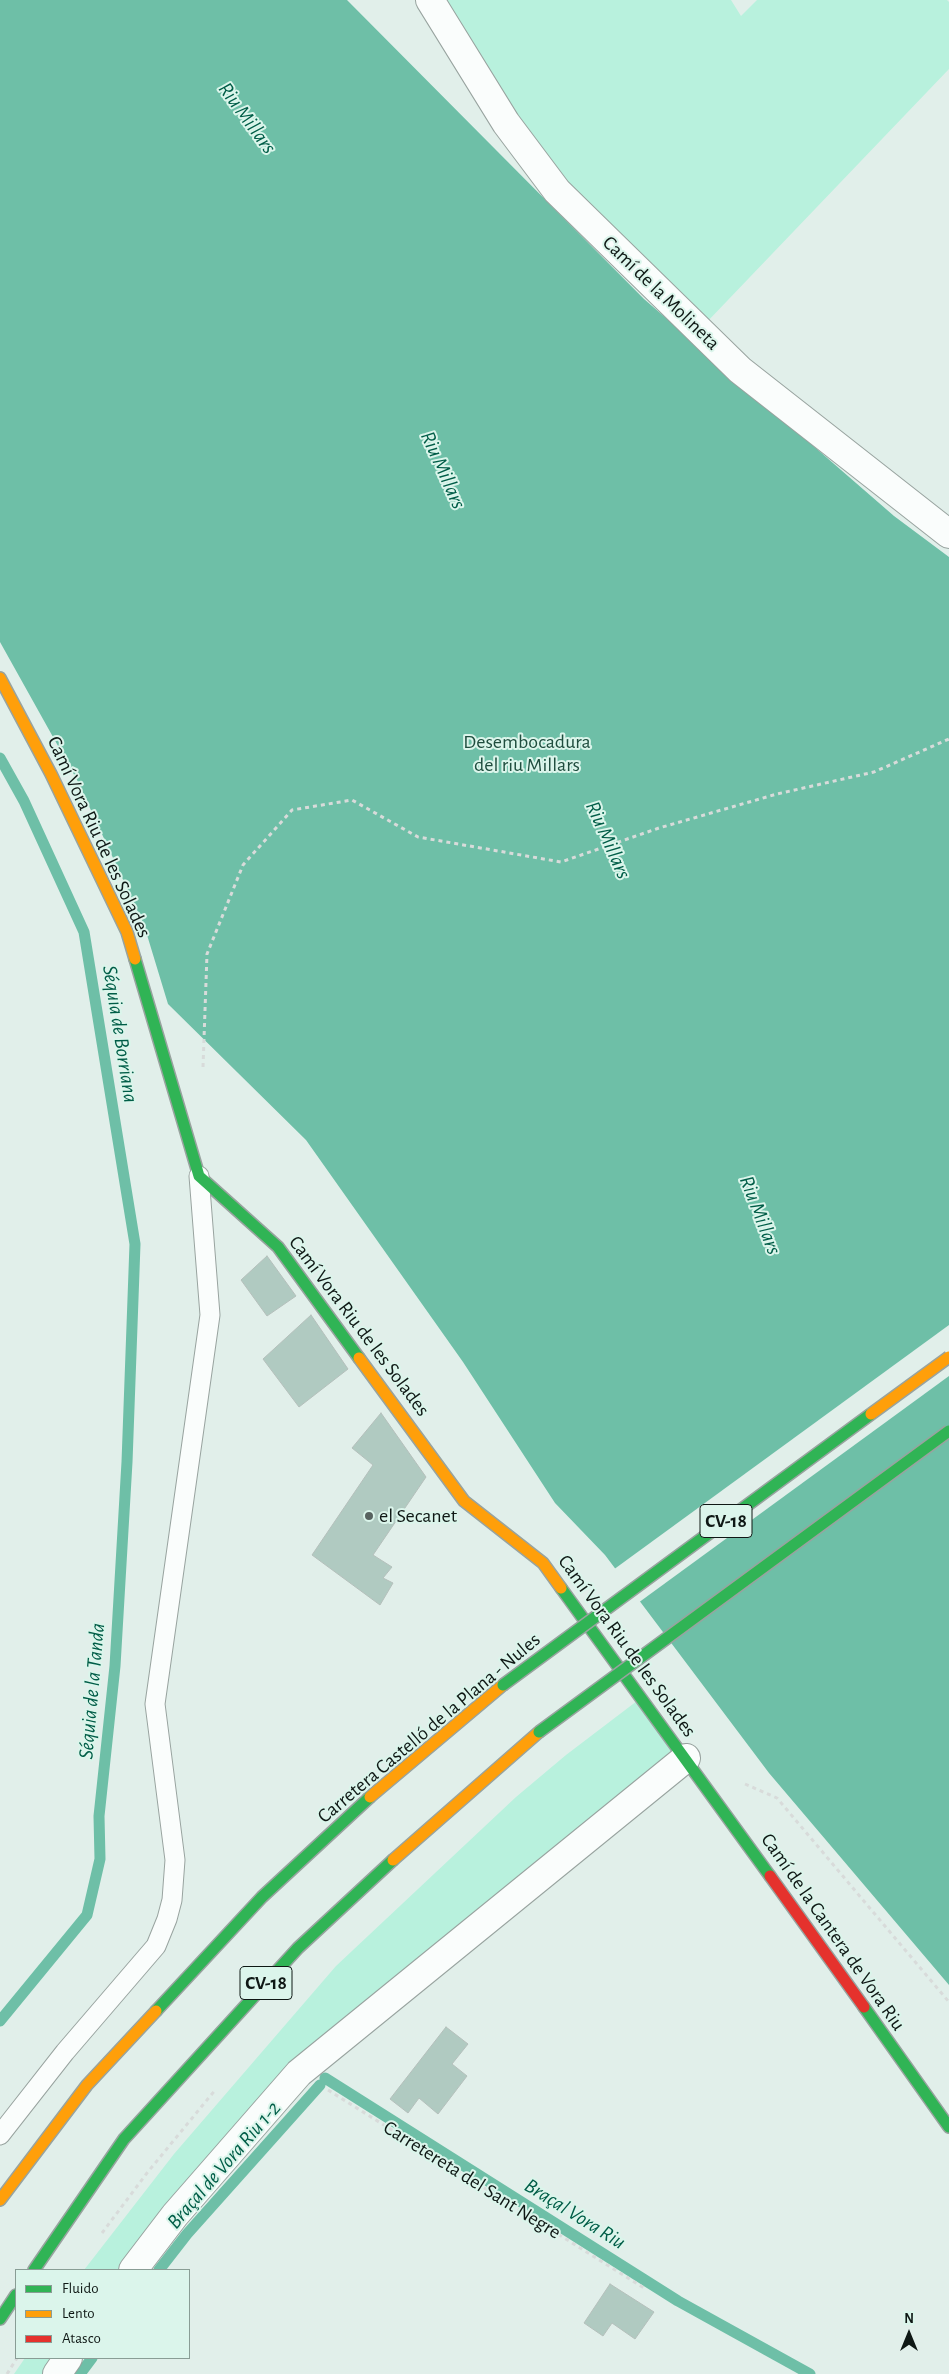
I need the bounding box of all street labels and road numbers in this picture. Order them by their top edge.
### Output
street label: Camí de la Molineta [597,231,725,355]
street label: Camí Vora Riu de les Solades [42,732,156,942]
street label: Camí Vora Riu de les Solades [283,1231,435,1421]
road number: CV-18 [700,1504,752,1538]
street label: Camí Vora Riu de les Solades [553,1550,701,1742]
street label: Carretera Castelló de la Plana - Nules [313,1628,545,1828]
street label: Camí de la Cantera de Vora Riu [756,1829,910,2035]
road number: CV-18 [240,1966,292,2000]
street label: Carretereta del Sant Negre [379,2115,565,2245]

